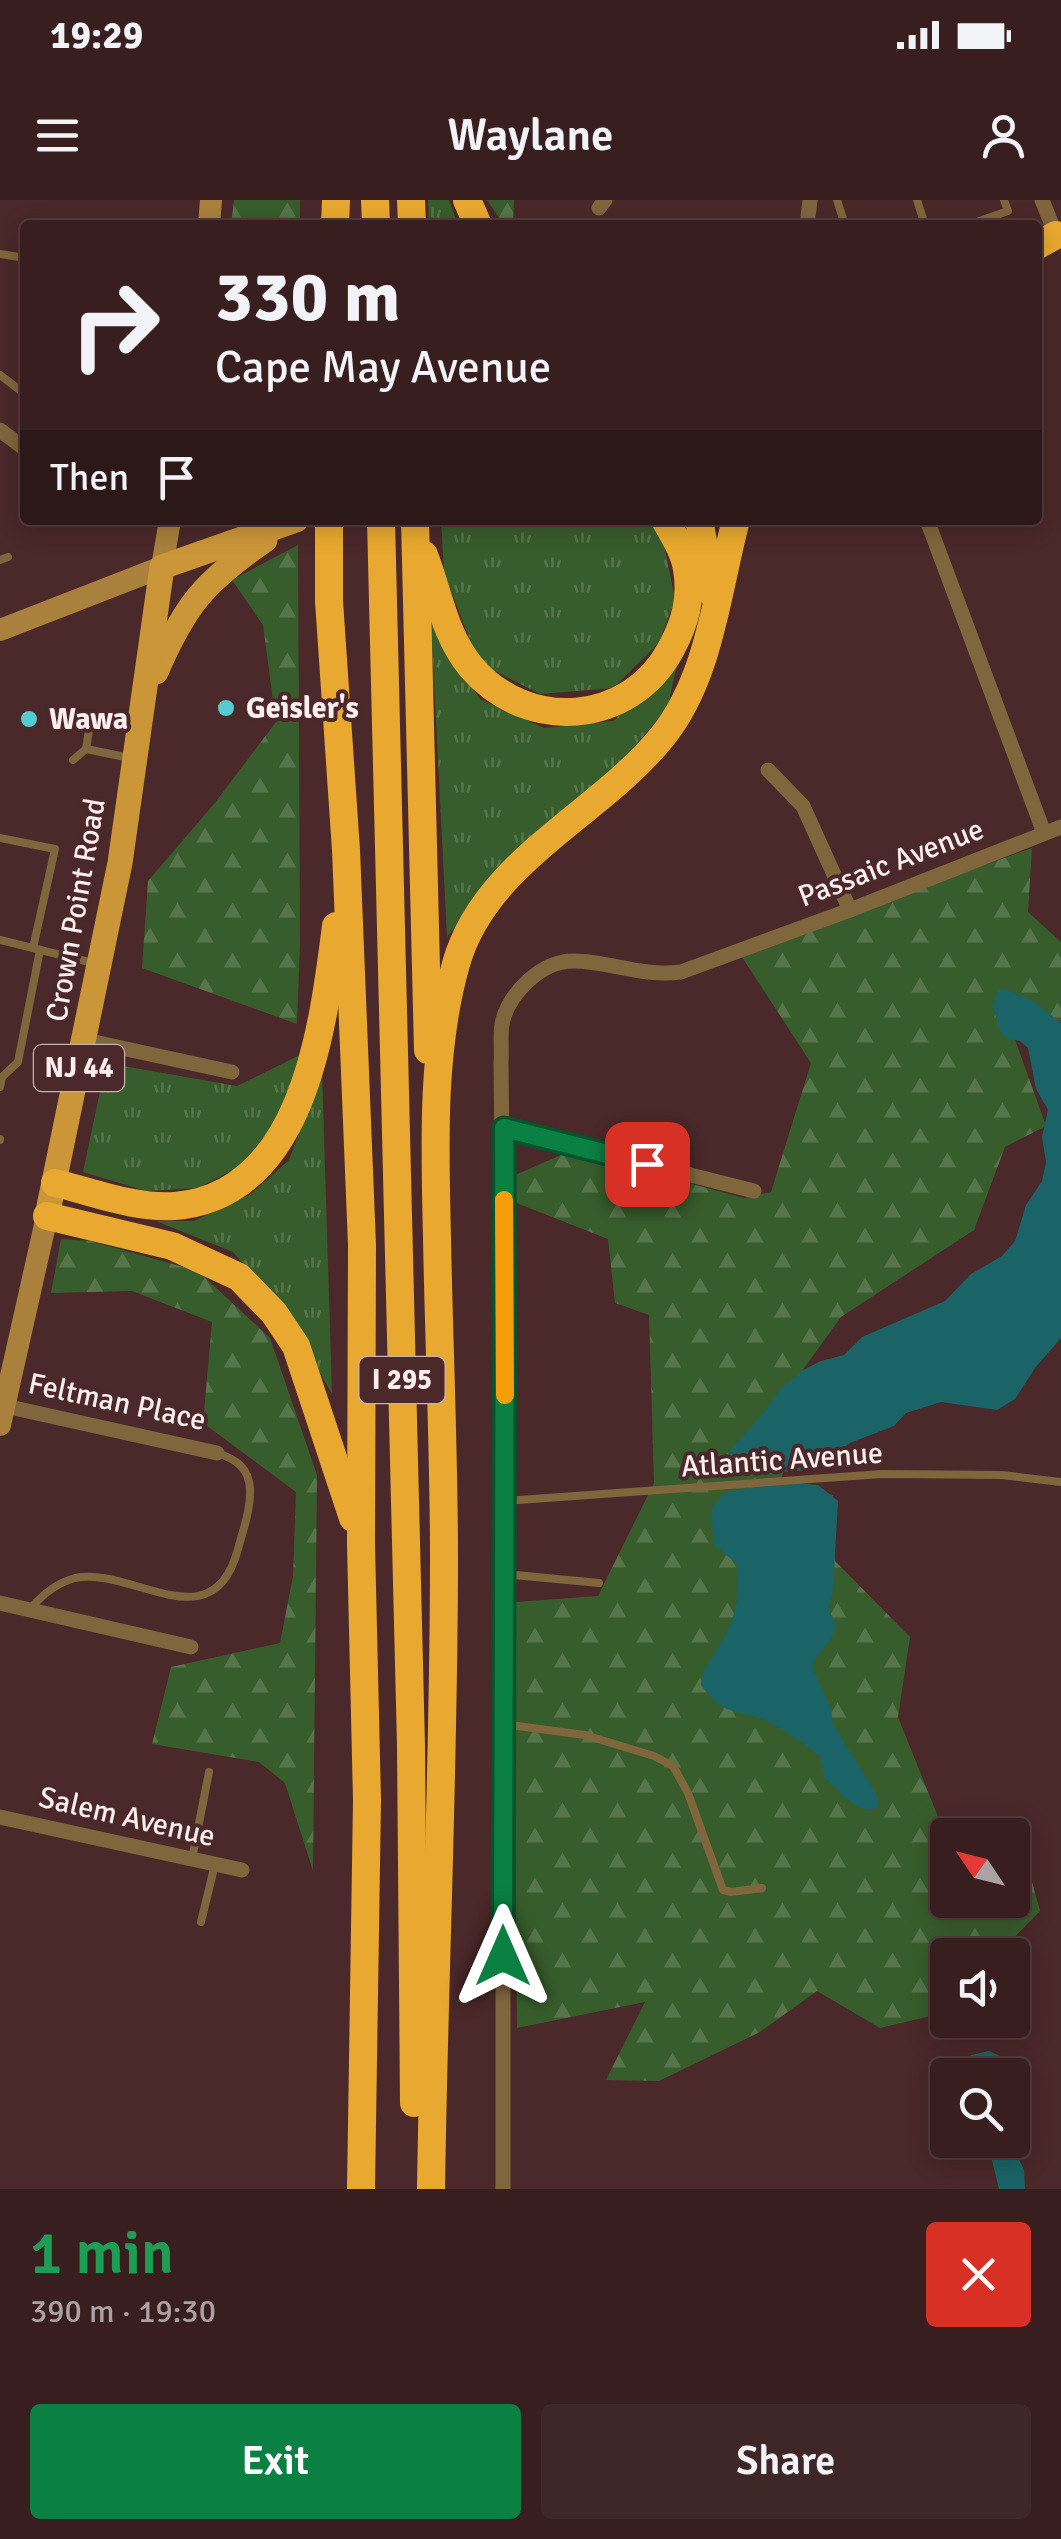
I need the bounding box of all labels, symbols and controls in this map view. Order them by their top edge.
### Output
text: 19:29 [50,12,143,59]
icon: menu [30,108,85,163]
text: Waylane [448,108,613,163]
icon: person [976,108,1031,163]
text: 330 m [215,254,400,340]
icon: right [50,260,180,390]
text: Cape May Avenue [215,340,551,395]
icon: arrive [149,450,204,505]
text: Then [50,454,129,501]
place label: Geisler's [246,690,359,727]
marker: Geisler's [215,697,237,719]
place label: Wawa [49,701,128,738]
marker: Wawa [18,708,40,730]
street label: Crown Point Road [38,795,114,1025]
street label: Passaic Avenue [793,811,989,915]
road number: NJ 44 [34,1045,124,1091]
pin [605,1122,690,1207]
icon: arrive [620,1137,675,1192]
road number: I 295 [360,1357,444,1403]
street label: Feltman Place [25,1365,209,1439]
street label: Atlantic Avenue [680,1434,884,1486]
street label: Salem Avenue [35,1779,219,1855]
north arrow [930,1818,1030,1918]
map controls [930,1818,1030,2158]
position arrow [451,1904,555,2008]
button: sound [930,1938,1030,2038]
button: search [930,2058,1030,2158]
text: 1 min [30,2217,174,2291]
button: close [926,2222,1031,2327]
text: 390 m · 19:30 [30,2292,216,2331]
button: Exit [30,2404,521,2519]
button: Share [541,2404,1031,2519]

